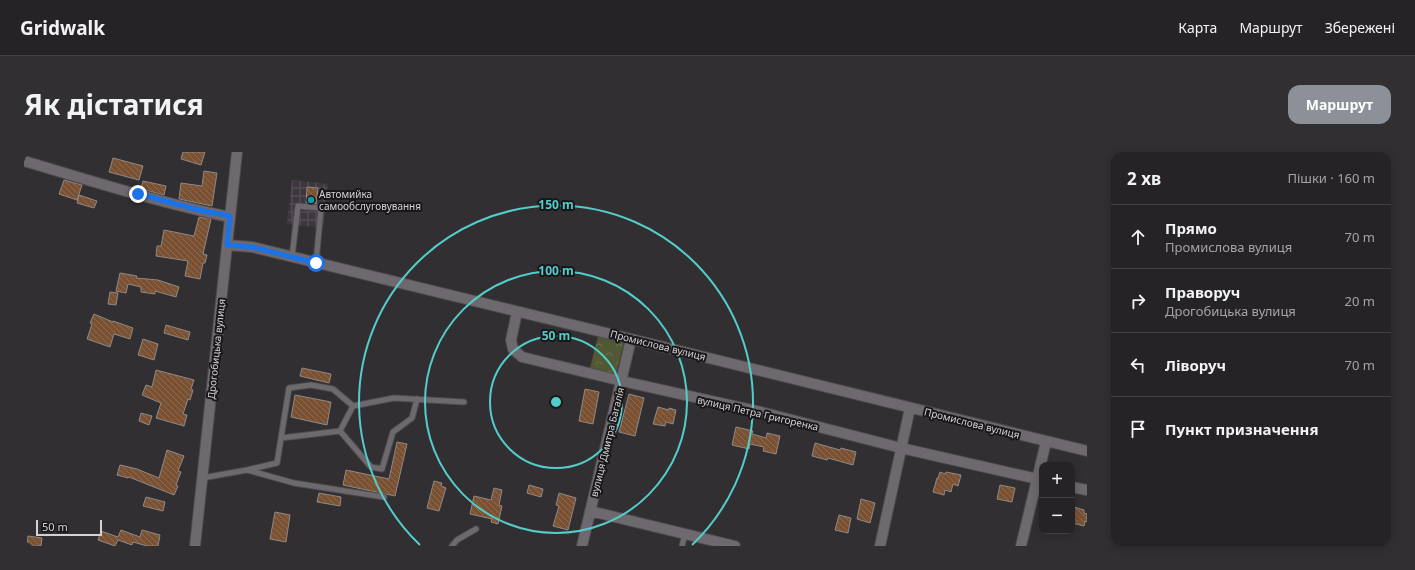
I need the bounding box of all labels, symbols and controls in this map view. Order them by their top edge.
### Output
text: Gridwalk [20,15,105,41]
text: Карта [1178,18,1217,37]
text: Маршрут [1239,18,1303,37]
text: Збережені [1325,18,1395,37]
text: Як дістатися [24,85,204,123]
button: Маршрут [1288,85,1391,124]
text: 2 хв [1127,167,1161,190]
text: Пішки · 160 m [1287,169,1375,187]
route end [129,185,147,203]
place label: Автомийка самообслуговування [319,187,421,213]
marker: Автомийка самообслуговування [306,195,316,205]
text: 150 m [538,196,574,213]
text: Прямо [1165,218,1217,238]
icon: ahead [1127,226,1149,248]
text: 70 m [1345,228,1375,246]
text: Промислова вулиця [1165,238,1292,256]
route start [307,254,325,272]
text: 100 m [538,262,574,279]
text: Праворуч [1165,282,1240,302]
icon: right [1127,290,1149,312]
text: 20 m [1345,292,1375,310]
street label: Дрогобицька вулиця [204,298,228,400]
text: Дрогобицька вулиця [1165,302,1296,320]
street label: Промислова вулиця [609,326,707,364]
text: 50 m [542,327,570,344]
icon: left [1127,354,1149,376]
text: Ліворуч [1165,355,1226,375]
text: 70 m [1345,356,1375,374]
street label: вулиця Дмитра Багалія [587,386,627,498]
street label: вулиця Петра Григоренка [696,392,820,434]
centre of rings [549,395,563,409]
street label: Промислова вулиця [923,404,1021,442]
icon: arrive [1127,418,1149,440]
text: Пункт призначення [1165,419,1319,439]
map controls [1039,462,1075,534]
button: + [1039,462,1075,498]
button: − [1039,498,1075,534]
scale bar [36,518,102,537]
text: 50 m [42,519,68,534]

